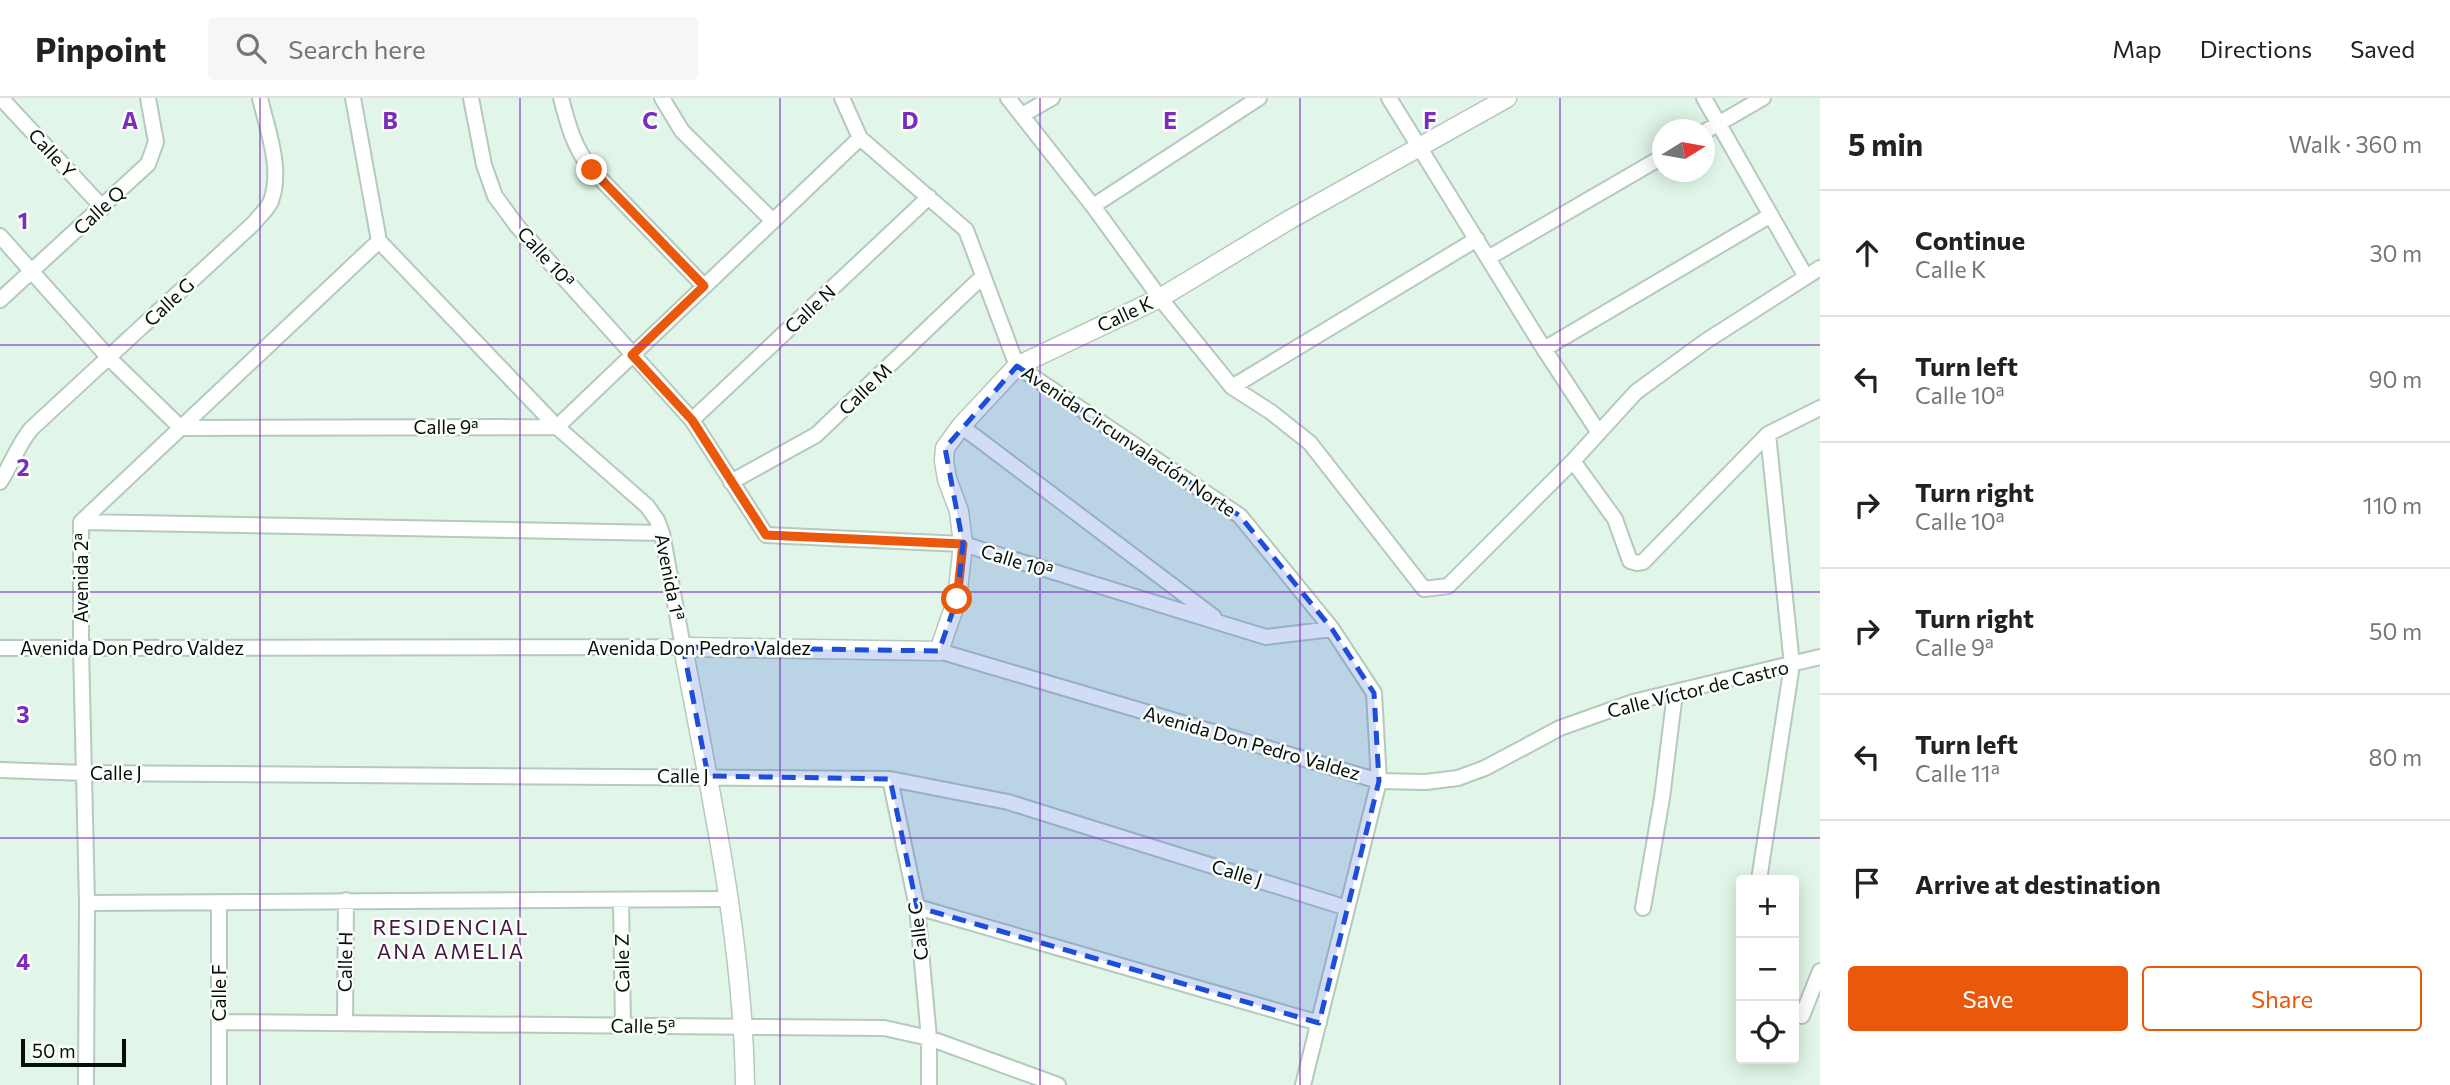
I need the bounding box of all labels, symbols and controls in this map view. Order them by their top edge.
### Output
search box [208,17,698,80]
text: Pinpoint [35,28,166,69]
icon: search [232,29,270,67]
text: Search here [288,33,426,64]
text: Map [2112,34,2162,63]
text: Directions [2200,34,2312,63]
text: Saved [2350,34,2415,63]
text: A [122,106,139,134]
text: B [382,106,398,134]
text: C [642,106,658,134]
text: D [902,106,919,134]
text: E [1163,106,1177,134]
text: F [1423,106,1437,134]
north arrow [1652,119,1715,182]
street label: Calle Y [24,123,81,182]
text: 5 min [1848,125,1923,162]
text: Walk · 360 m [2289,130,2422,158]
route end [576,154,607,185]
street label: Calle Q [68,180,129,239]
text: 1 [18,206,28,234]
street label: Calle 10ª [513,221,580,292]
text: Continue [1915,224,2025,255]
icon: ahead [1848,234,1886,272]
text: 30 m [2369,239,2422,267]
text: Calle K [1915,255,1986,283]
street label: Calle G [139,273,199,331]
street label: Calle N [780,280,840,338]
street label: Calle K [1093,291,1157,336]
text: Turn left [1915,350,2018,381]
street label: Calle M [833,358,896,419]
street label: Avenida Circunvalación Norte [1018,360,1241,521]
icon: left [1848,360,1886,398]
text: 90 m [2369,365,2422,393]
text: Calle 10ª [1915,381,2005,409]
street label: Calle 9ª [413,415,479,438]
text: 2 [16,453,30,481]
text: Turn right [1915,476,2034,507]
icon: right [1848,486,1886,524]
text: 110 m [2363,491,2422,519]
text: Calle 10ª [1915,507,2005,535]
street label: Avenida 1ª [651,532,690,622]
street label: Avenida 2ª [69,533,92,623]
street label: Calle 10ª [978,539,1056,582]
route start [941,583,972,614]
text: Turn right [1915,602,2034,633]
icon: right [1848,612,1886,650]
text: 50 m [2369,617,2422,645]
text: Calle 9ª [1915,633,1994,661]
street label: Avenida Don Pedro Valdez [20,636,244,659]
street label: Avenida Don Pedro Valdez [587,636,811,659]
street label: Calle Víctor de Castro [1605,655,1791,722]
text: 3 [16,700,30,728]
street label: Avenida Don Pedro Valdez [1141,701,1363,784]
text: Turn left [1915,728,2018,759]
icon: left [1848,738,1886,776]
text: 80 m [2369,743,2422,771]
text: Calle 11ª [1915,759,2000,787]
street label: Calle J [90,761,142,784]
street label: Calle J [657,764,709,787]
street label: Calle J [1209,854,1265,891]
icon: arrive [1848,864,1886,902]
text: Arrive at destination [1915,868,2161,899]
map controls [1736,875,1799,1064]
button: + [1736,875,1799,938]
street label: Calle C [902,900,933,962]
district label: RESIDENCIAL ANA AMELIA [372,914,530,963]
street label: Calle H [332,932,357,992]
street label: Calle Z [609,933,634,993]
button: − [1736,938,1799,1001]
text: 4 [16,947,30,975]
street label: Calle F [207,964,230,1022]
button: Save [1848,966,2128,1031]
button: Share [2142,966,2422,1031]
button: locate [1736,1001,1799,1064]
street label: Calle 5ª [611,1013,675,1038]
scale bar [21,1036,126,1068]
text: 50 m [32,1039,76,1062]

